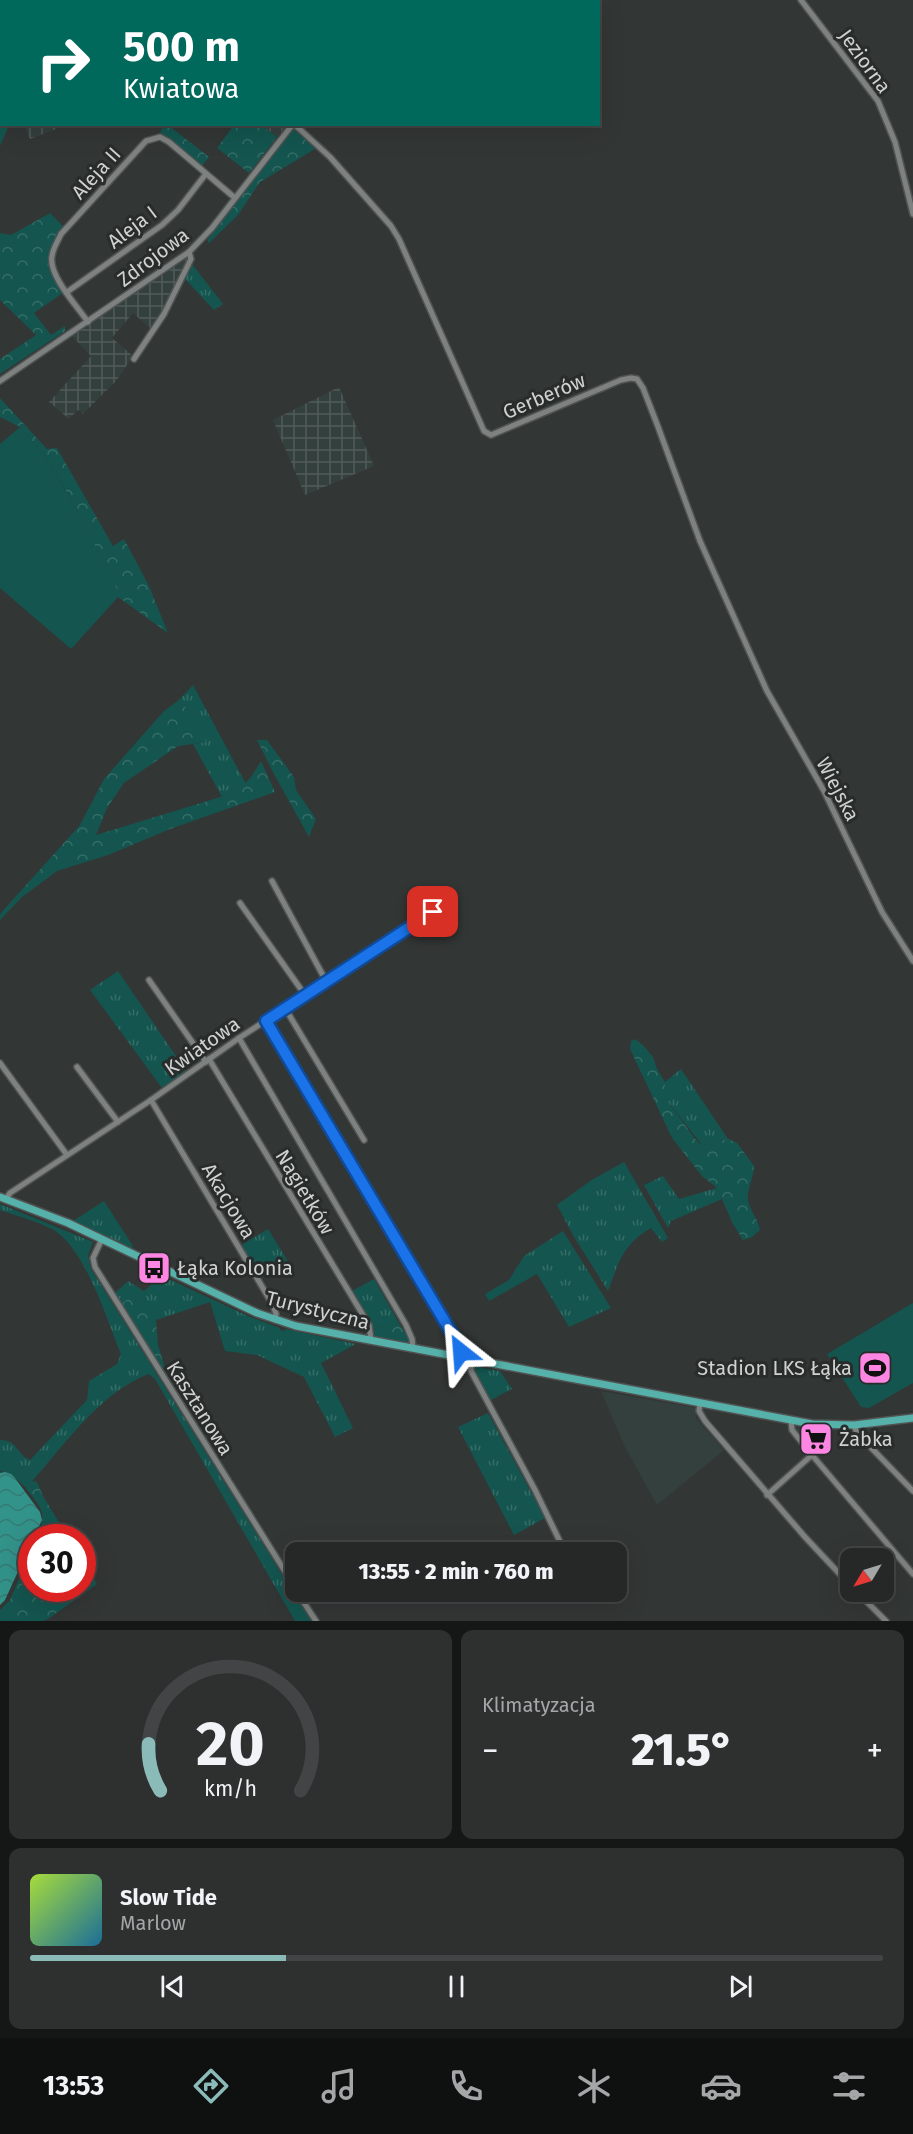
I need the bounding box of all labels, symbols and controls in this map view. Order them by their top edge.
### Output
text: 500 m [123,22,240,72]
icon: right [24,24,102,102]
street label: Jeziorna [834,24,896,98]
text: Kwiatowa [123,73,239,105]
street label: Aleja II [66,142,126,204]
street label: Aleja I [102,201,162,253]
street label: Zdrojowa [113,222,193,292]
street label: Gerberów [499,368,589,424]
street label: Wiejska [811,753,865,825]
pin [407,886,458,937]
icon: arrive [416,895,449,928]
street label: Kwiatowa [160,1011,244,1081]
street label: Nagietków [270,1145,340,1239]
street label: Akacjowa [197,1159,261,1243]
bus stop icon: Łąka Kolonia [136,1250,172,1286]
place label: Łąka Kolonia [177,1256,293,1280]
street label: Turystyczna [264,1286,372,1334]
position arrow [429,1320,493,1384]
sports icon: Stadion LKS Łąka [857,1350,893,1386]
street label: Kasztanowa [162,1356,238,1460]
place label: Stadion LKS Łąka [697,1356,852,1380]
supermarket icon: Żabka [798,1421,834,1457]
place label: Żabka [839,1427,893,1451]
speed limit sign: 30 [18,1524,96,1602]
north arrow [840,1548,894,1602]
map controls [840,1548,894,1602]
text: 13:55 · 2 min · 760 m [358,1558,554,1585]
text: Klimatyzacja [482,1693,596,1717]
text: 20 [196,1707,265,1782]
text: 21.5° [631,1723,734,1777]
text: − [482,1731,499,1771]
text: + [867,1731,883,1771]
text: km/h [204,1777,257,1803]
text: Slow Tide [120,1884,217,1911]
text: Marlow [120,1911,186,1935]
icon: previous [156,1970,189,2003]
icon: pause [440,1970,473,2003]
icon: next [724,1970,757,2003]
icon: directions [190,2065,232,2107]
icon: music [318,2065,360,2107]
icon: phone [445,2065,487,2107]
icon: climate [573,2065,615,2107]
icon: car [700,2065,742,2107]
icon: filters [828,2065,870,2107]
text: 13:53 [43,2070,104,2102]

